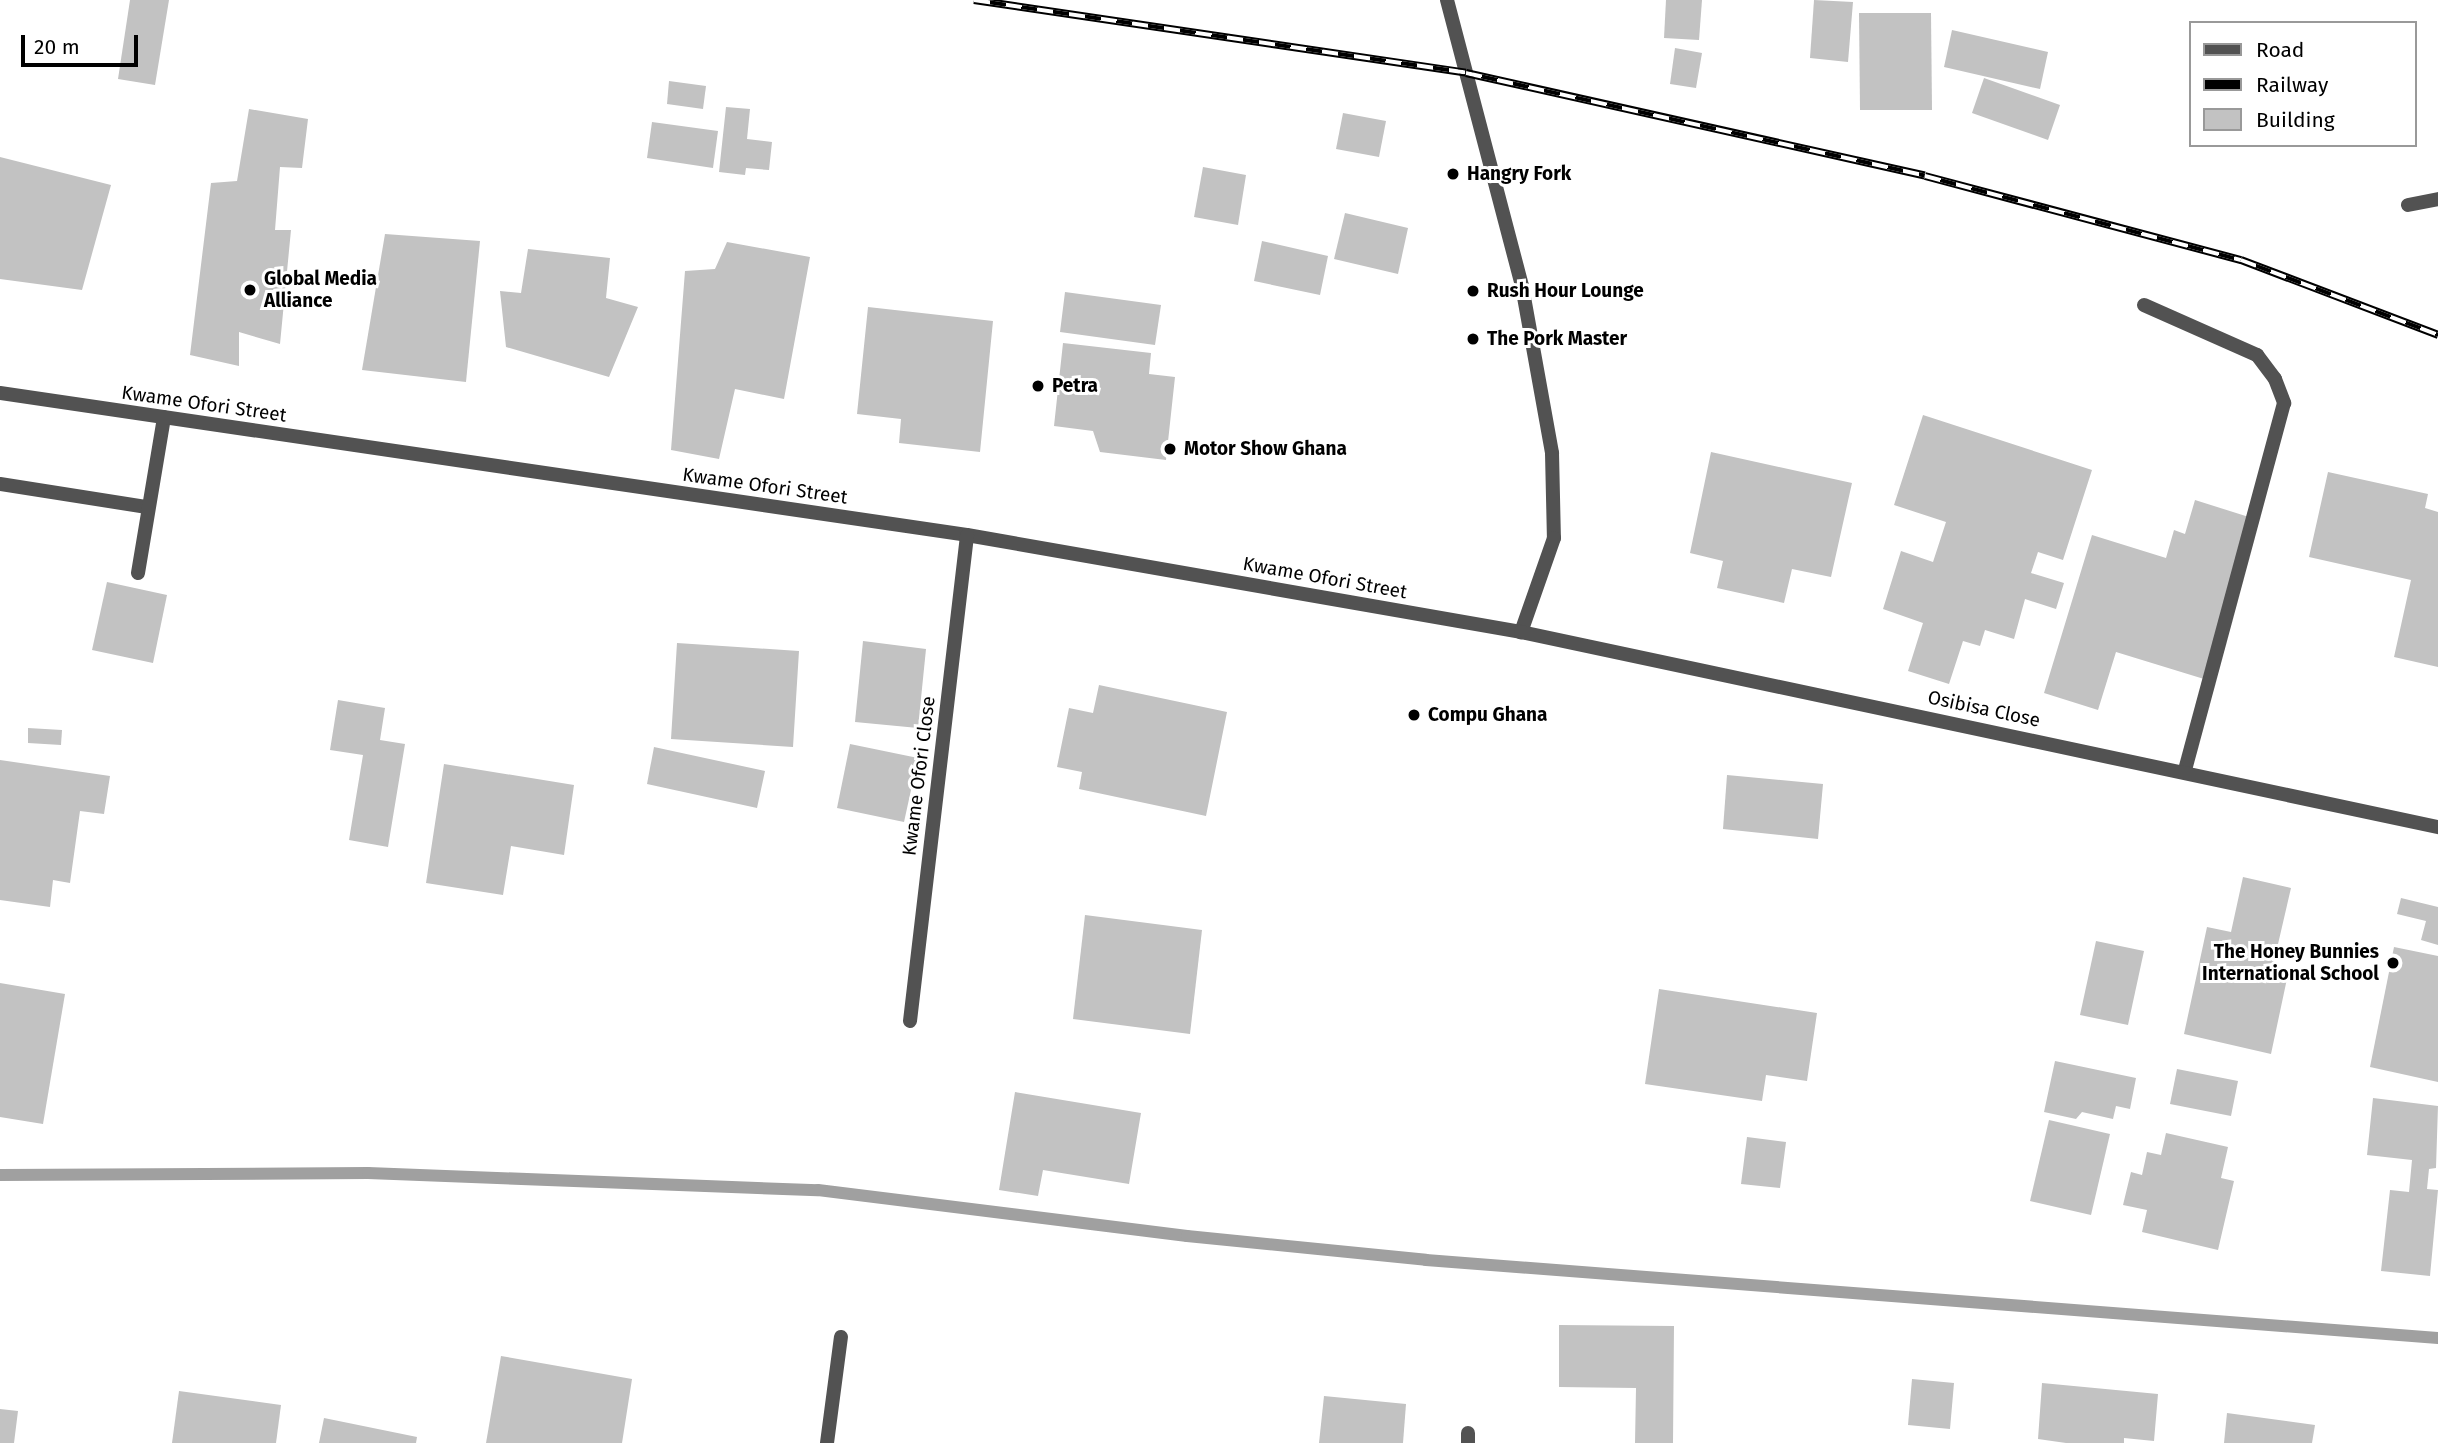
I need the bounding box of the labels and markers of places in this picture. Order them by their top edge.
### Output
place label: Hangry Fork [1467,163,1571,185]
marker: Hangry Fork [1445,166,1461,182]
place label: Global Media Alliance [264,268,377,312]
place label: Rush Hour Lounge [1487,280,1644,302]
marker: Global Media Alliance [242,282,258,298]
marker: Rush Hour Lounge [1465,283,1481,299]
place label: The Pork Master [1487,328,1627,350]
marker: The Pork Master [1465,331,1481,347]
place label: Petra [1052,375,1098,397]
marker: Petra [1030,378,1046,394]
place label: Motor Show Ghana [1184,438,1347,460]
marker: Motor Show Ghana [1162,441,1178,457]
place label: Compu Ghana [1428,704,1547,726]
marker: Compu Ghana [1406,707,1422,723]
place label: The Honey Bunnies International School [2202,941,2379,985]
marker: The Honey Bunnies International School [2385,955,2401,971]

